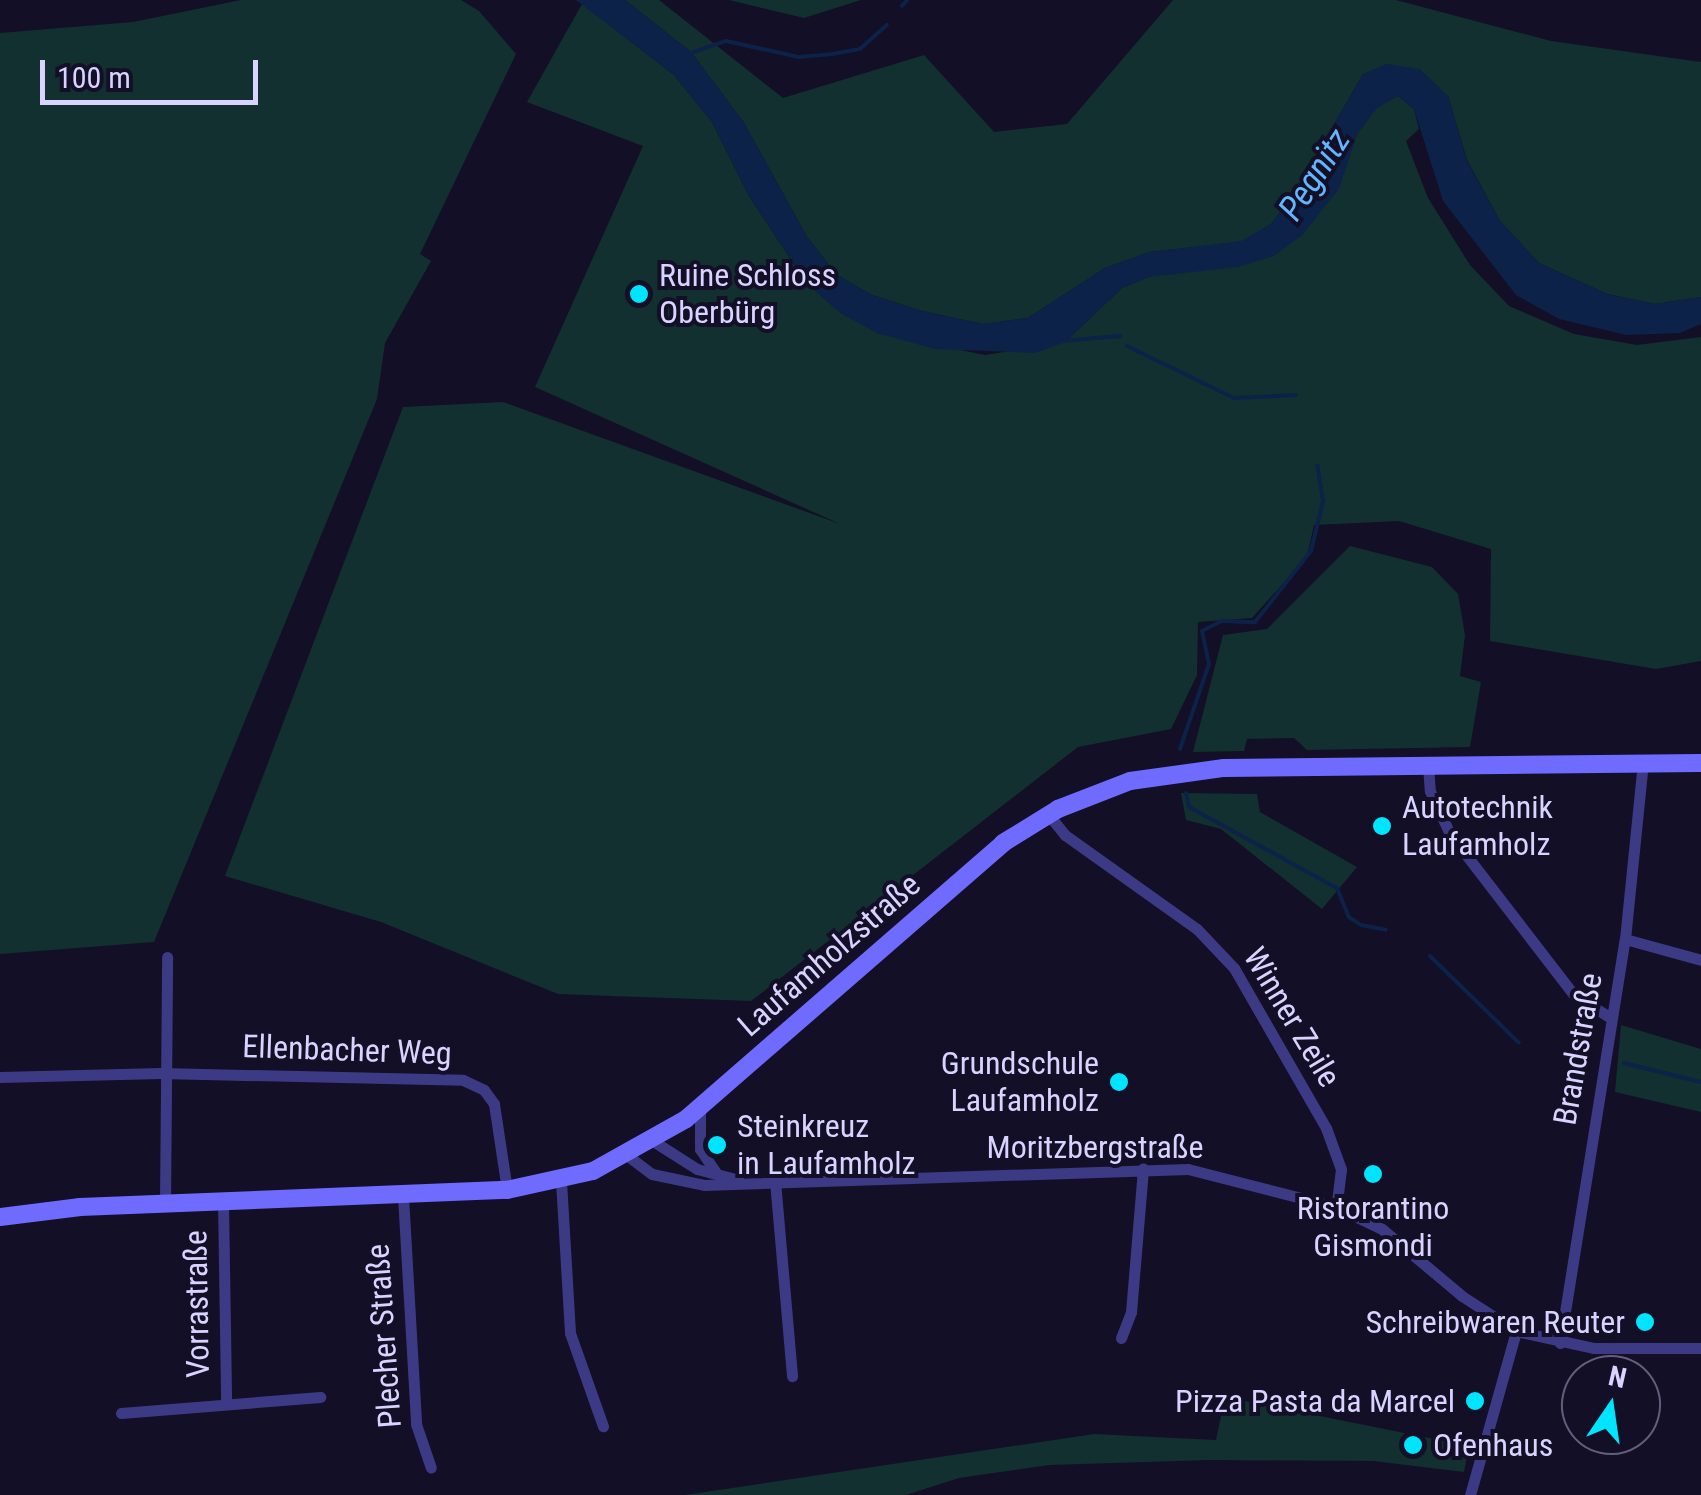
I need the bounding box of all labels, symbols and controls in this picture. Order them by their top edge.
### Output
scale bar [45,40,262,102]
text: 100 m [57,60,131,95]
water label: Pegnitz [1270,121,1360,229]
place label: Ruine Schloss Oberbürg [659,257,836,332]
marker: Ruine Schloss Oberbürg [628,283,650,305]
place label: Autotechnik Laufamholz [1402,789,1553,864]
marker: Autotechnik Laufamholz [1371,815,1393,837]
street label: Laufamholzstraße [730,865,928,1045]
street label: Winner Zeile [1235,940,1349,1094]
street label: Brandstraße [1546,970,1610,1128]
street label: Ellenbacher Weg [242,1027,452,1073]
place label: Grundschule Laufamholz [941,1045,1099,1120]
marker: Grundschule Laufamholz [1108,1071,1130,1093]
place label: Steinkreuz in Laufamholz [737,1108,916,1183]
street label: Moritzbergstraße [986,1128,1204,1166]
marker: Steinkreuz in Laufamholz [706,1134,728,1156]
marker: Ristorantino Gismondi [1362,1163,1384,1185]
place label: Ristorantino Gismondi [1297,1190,1449,1265]
street label: Vorrastraße [177,1230,217,1378]
street label: Plecher Straße [358,1243,410,1429]
place label: Schreibwaren Reuter [1366,1303,1625,1341]
marker: Schreibwaren Reuter [1634,1311,1656,1333]
north arrow [1561,1355,1661,1455]
text: N [1605,1359,1629,1395]
place label: Pizza Pasta da Marcel [1175,1382,1455,1420]
marker: Pizza Pasta da Marcel [1464,1390,1486,1412]
place label: Ofenhaus [1433,1426,1553,1464]
marker: Ofenhaus [1402,1434,1424,1456]

